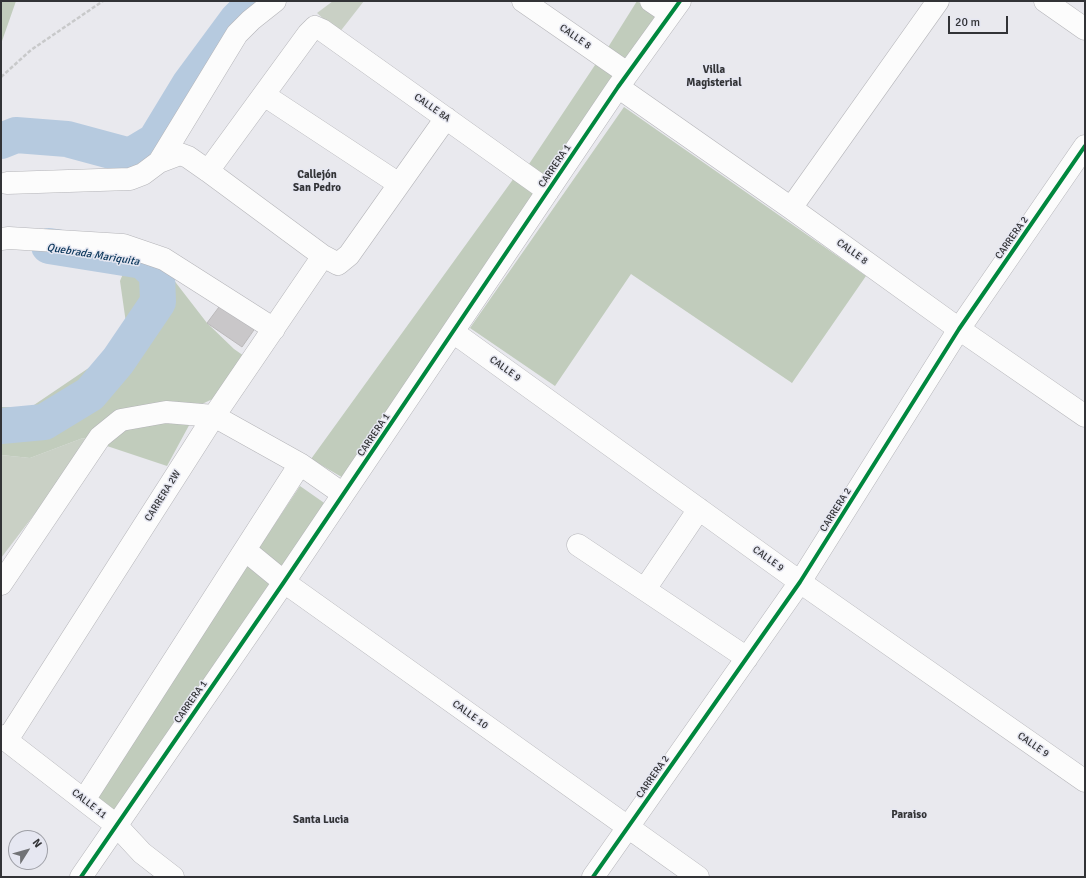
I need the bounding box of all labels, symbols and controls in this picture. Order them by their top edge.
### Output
scale bar [950,8,1010,34]
text: 20 m [955,15,980,30]
street label: CALLE 8 [557,22,593,52]
district label: Villa Magisterial [686,63,742,89]
street label: CALLE 8A [411,91,453,125]
street label: CARRERA 1 [536,142,574,190]
district label: Callejón San Pedro [293,168,341,194]
street label: CARRERA 2 [993,214,1031,262]
street label: CALLE 8 [834,237,870,267]
water label: Quebrada Mariquita [46,241,140,269]
street label: CALLE 9 [487,354,523,384]
street label: CARRERA 1 [355,411,393,459]
street label: CARRERA 2W [143,468,183,524]
street label: CARRERA 2 [818,486,854,534]
street label: CALLE 9 [750,544,786,574]
street label: CARRERA 1 [172,678,210,726]
street label: CALLE 10 [450,698,490,732]
street label: CALLE 9 [1015,730,1051,760]
street label: CARRERA 2 [634,753,672,801]
street label: CALLE 11 [69,787,109,821]
district label: Paraiso [891,808,927,822]
district label: Santa Lucia [293,813,349,827]
north arrow [8,830,48,870]
text: N [30,836,45,850]

